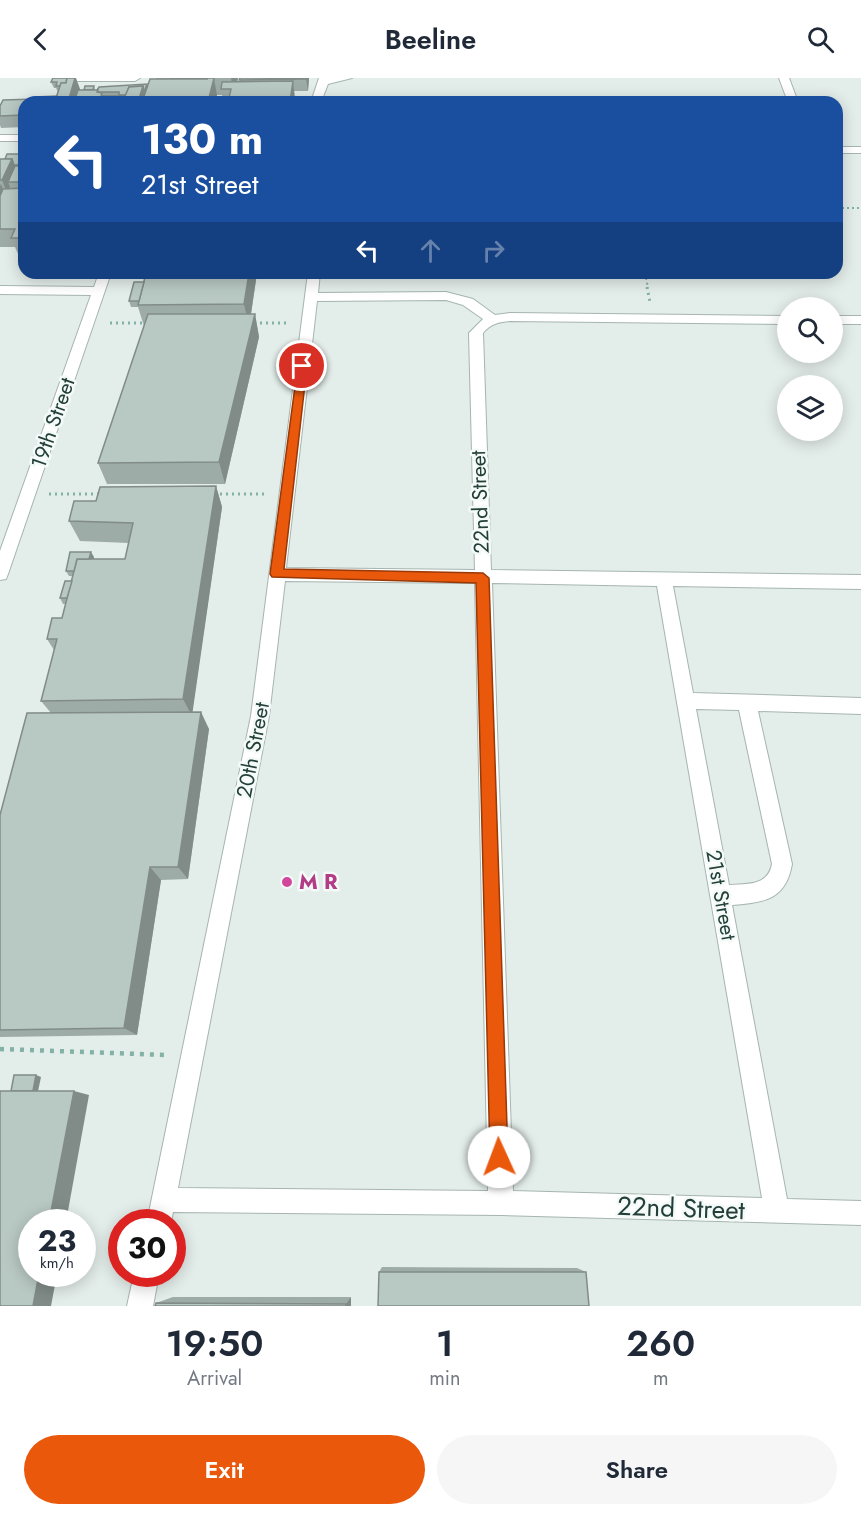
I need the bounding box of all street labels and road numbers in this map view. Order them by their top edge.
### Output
street label: 19th Street [24,374,82,472]
street label: 22nd Street [463,450,497,554]
street label: 20th Street [229,700,277,800]
street label: 21st Street [698,847,744,943]
street label: 22nd Street [616,1187,746,1229]

